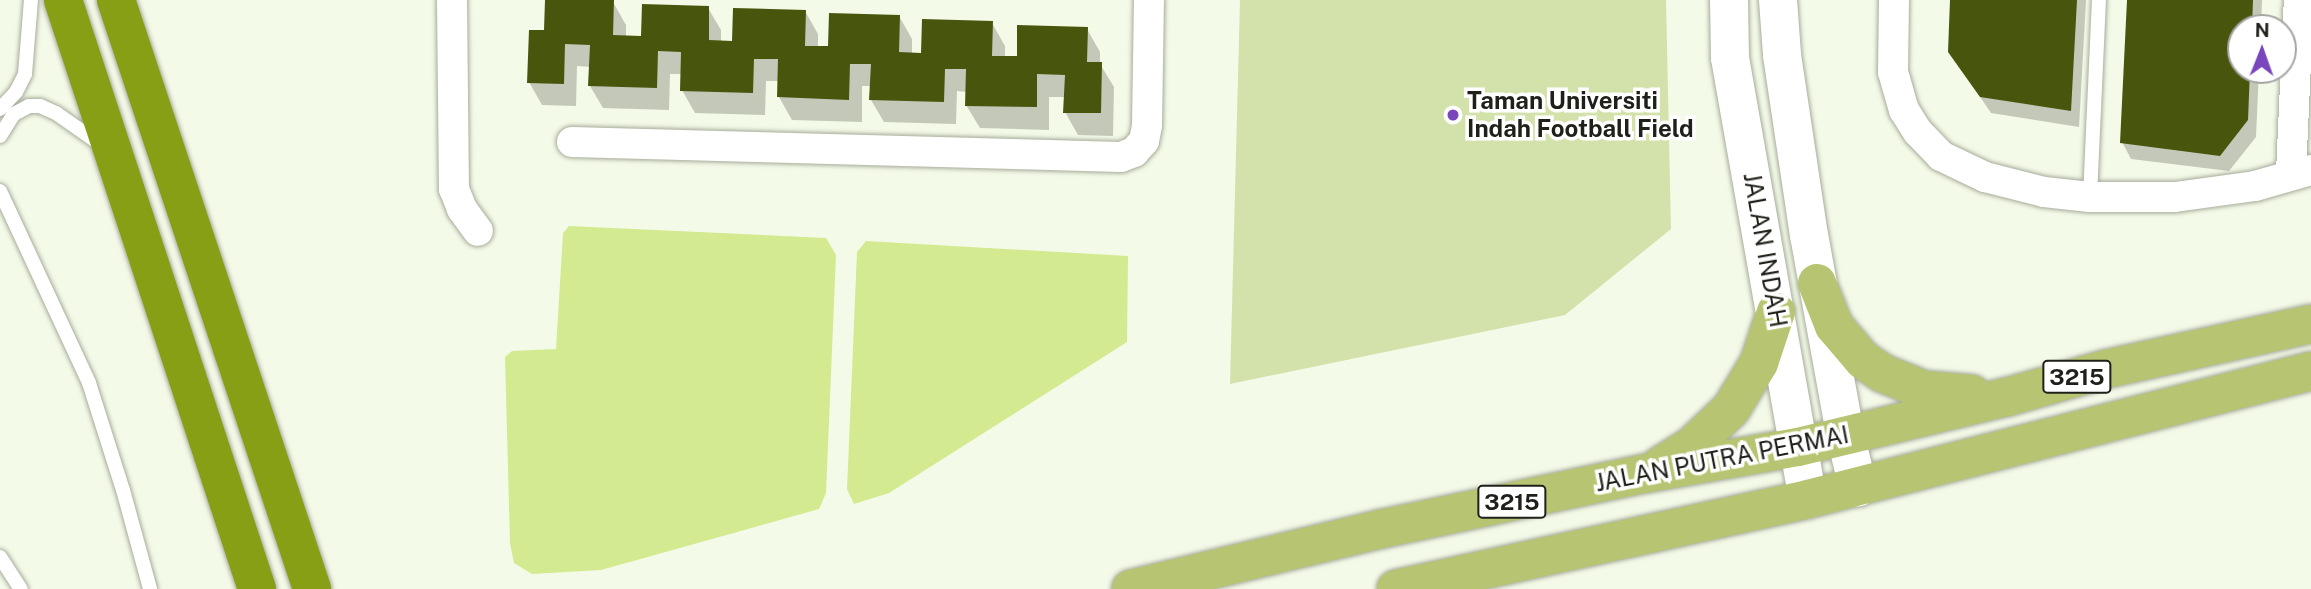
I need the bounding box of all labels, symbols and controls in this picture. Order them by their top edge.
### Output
north arrow [2227,14,2297,84]
text: N [2255,19,2270,41]
place label: Taman Universiti Indah Football Field [1467,87,1694,143]
marker: Taman Universiti Indah Football Field [1445,107,1461,123]
street label: JALAN INDAH [1737,170,1793,330]
road number: 3215 [2042,358,2112,396]
street label: JALAN PUTRA PERMAI [1593,420,1851,498]
road number: 3215 [1477,482,1547,522]

